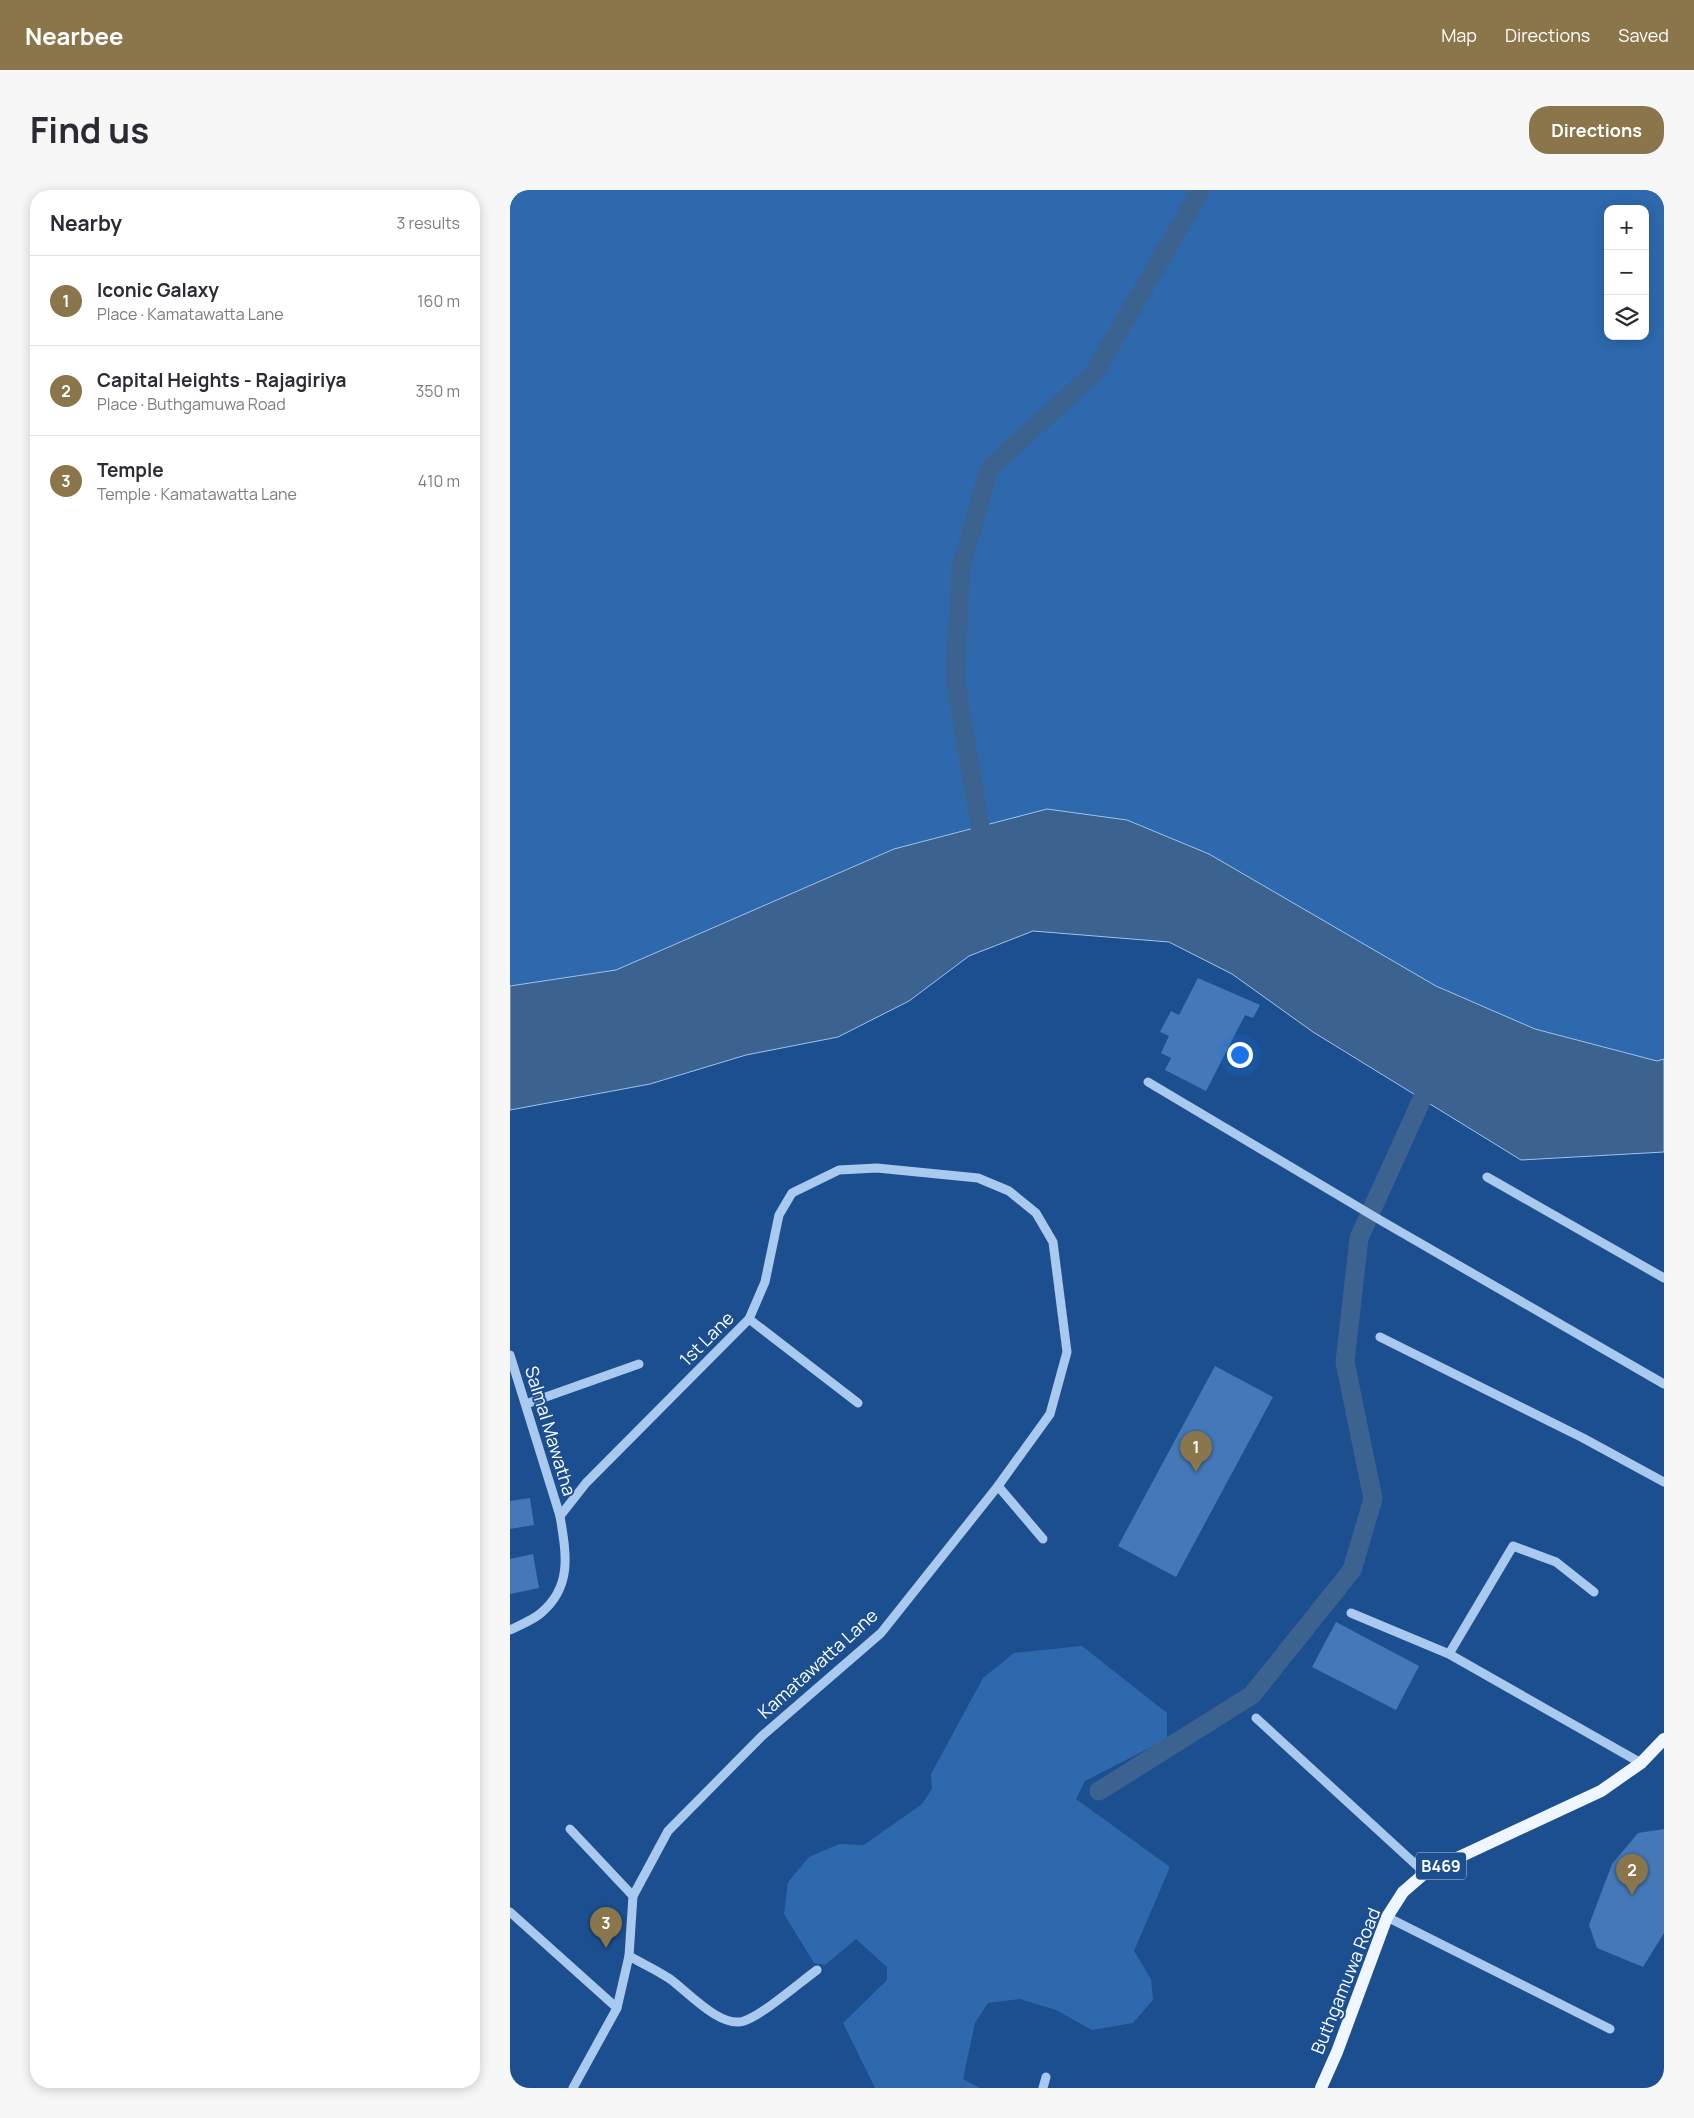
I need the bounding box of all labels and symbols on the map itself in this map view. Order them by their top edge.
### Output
your location [1227,1042,1253,1068]
street label: 1st Lane [674,1306,739,1371]
street label: Salmal Mawatha [520,1363,582,1498]
pin: 1 [1180,1431,1212,1472]
street label: Kamatawatta Lane [752,1603,882,1723]
road number: B469 [1416,1852,1466,1880]
pin: 2 [1616,1854,1648,1895]
street label: Buthgamuwa Road [1305,1904,1385,2057]
pin: 3 [590,1907,622,1948]

